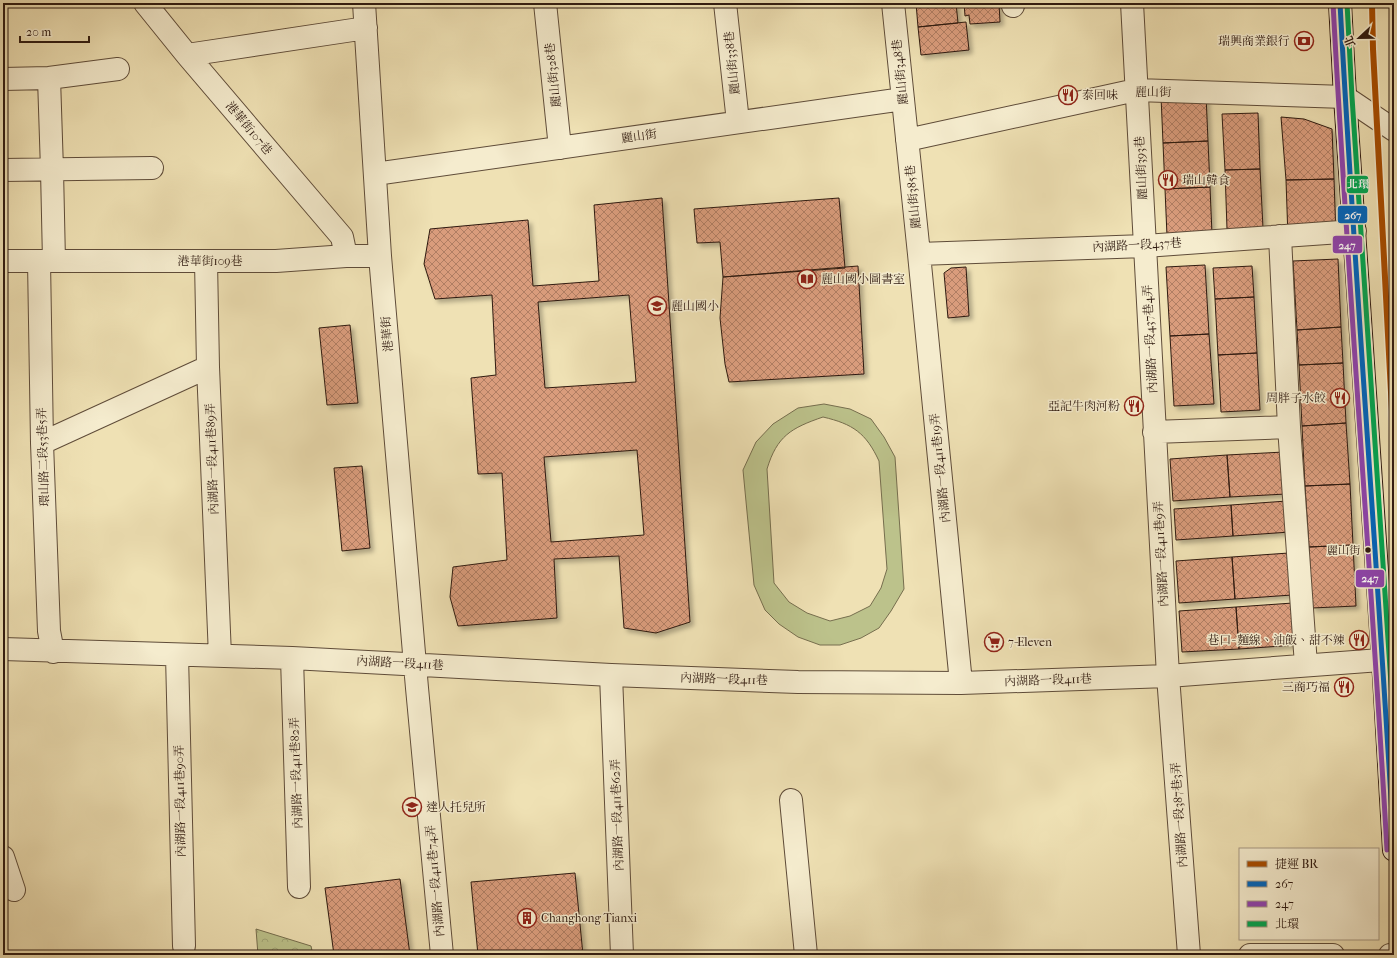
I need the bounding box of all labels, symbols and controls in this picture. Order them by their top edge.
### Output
scale bar [20,18,89,44]
north arrow [1339,18,1379,58]
text: 20 m [26,25,51,39]
bank icon: 瑞興商業銀行 [1293,30,1315,52]
street label: 麗山街338巷 [722,31,742,95]
place label: 瑞興商業銀行 [1218,34,1290,48]
text: 北 [1342,34,1358,49]
street label: 麗山街348巷 [890,38,910,106]
street label: 麗山街328巷 [543,42,563,108]
restaurant icon: 泰回味 [1057,84,1079,106]
street label: 麗山街 [1135,85,1172,99]
place label: 泰回味 [1082,88,1118,102]
street label: 港華街107巷 [223,99,275,157]
street label: 麗山街 [620,126,659,145]
street label: 麗山街393巷 [1132,136,1150,200]
street label: 麗山街385巷 [903,164,923,230]
restaurant icon: 瑞山韓食 [1157,169,1179,191]
place label: 瑞山韓食 [1182,173,1230,187]
line badge: 北環 [1346,175,1369,194]
text: 北環 [1347,178,1369,191]
line badge: 267 [1337,205,1368,224]
text: 267 [1345,209,1362,222]
line badge: 247 [1332,235,1363,254]
street label: 內湖路一段437巷 [1092,236,1182,254]
text: 247 [1338,239,1356,252]
street label: 港華街109巷 [177,254,243,268]
library icon: 麗山國小圖書室 [796,268,818,290]
place label: 麗山國小圖書室 [821,272,905,286]
street label: 內湖路一段437巷4弄 [1140,284,1160,394]
school or university icon: 麗山國小 [646,295,668,317]
place label: 麗山國小 [671,299,719,313]
street label: 港華街 [378,314,396,353]
restaurant icon: 周胖子水餃 [1329,387,1351,409]
place label: 周胖子水餃 [1266,391,1326,405]
restaurant icon: 亞記牛肉河粉 [1123,395,1145,417]
place label: 亞記牛肉河粉 [1048,399,1120,413]
street label: 內湖路一段411巷89弄 [203,403,221,515]
street label: 環山路二段53巷5弄 [34,407,52,507]
street label: 內湖路一段411巷19弄 [927,412,953,524]
street label: 內湖路一段411巷9弄 [1151,501,1171,607]
place label: 麗山街 [1327,544,1360,557]
marker: 麗山街 [1363,545,1373,555]
line badge: 247 [1355,569,1385,588]
text: 247 [1361,572,1379,585]
restaurant icon: 巷口- 麵線、油飯、甜不辣 [1348,629,1370,651]
supermarket icon: 7-Eleven [983,631,1005,653]
place label: 巷口- 麵線、油飯、甜不辣 [1207,633,1345,647]
place label: 7-Eleven [1008,635,1052,649]
street label: 內湖路一段411巷 [356,654,444,672]
street label: 內湖路一段411巷 [680,670,768,688]
street label: 內湖路一段411巷 [1004,671,1092,689]
restaurant icon: 三商巧福 [1333,676,1355,698]
place label: 三商巧福 [1282,680,1330,694]
street label: 內湖路一段411巷82弄 [287,717,305,829]
street label: 內湖路一段411巷90弄 [172,745,188,857]
street label: 內湖路一段411巷62弄 [608,759,626,871]
street label: 內湖路一段387巷3弄 [1168,762,1190,868]
school or university icon: 達人托兒所 [401,796,423,818]
place label: 達人托兒所 [426,800,486,814]
street label: 內湖路一段411巷74弄 [423,825,447,937]
legend [1239,848,1379,940]
text: 捷運 BR [1275,857,1319,871]
text: 267 [1275,877,1294,891]
text: 247 [1275,897,1294,911]
building icon: Changhong Tianxi [516,907,538,929]
place label: Changhong Tianxi [541,911,638,925]
text: 北環 [1275,917,1299,931]

